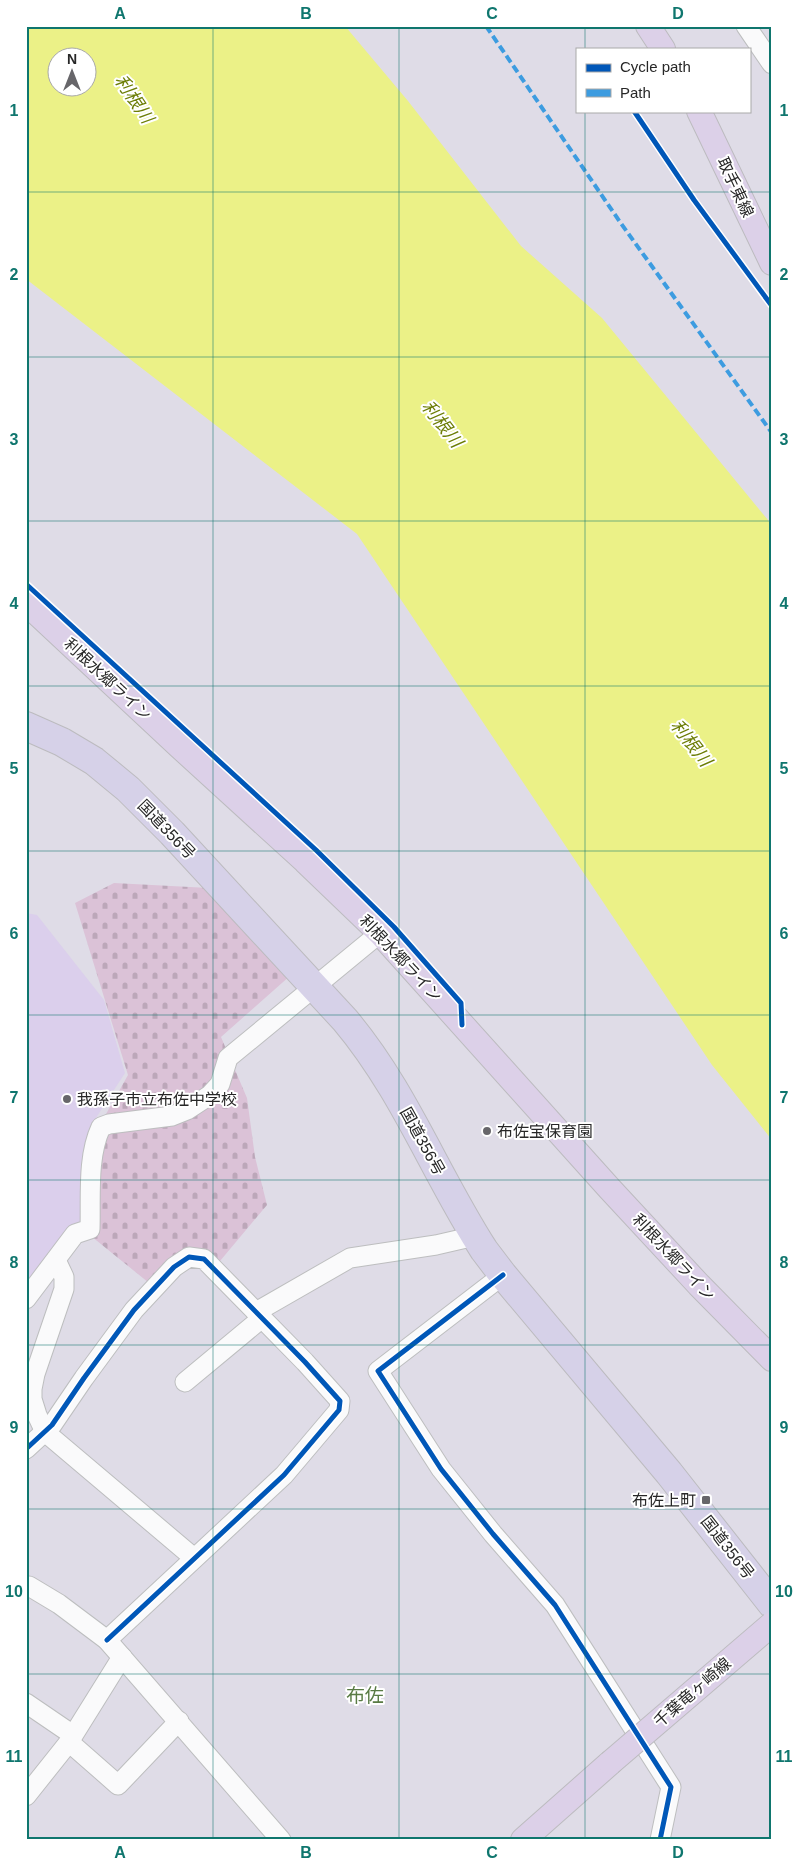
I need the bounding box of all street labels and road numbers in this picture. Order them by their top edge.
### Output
street label: 取手東線 [714,155,757,220]
street label: 利根水郷ライン [61,635,154,724]
street label: 国道356号 [135,797,199,862]
street label: 利根水郷ライン [356,912,445,1005]
street label: 国道356号 [397,1104,448,1178]
street label: 利根水郷ライン [629,1211,718,1304]
street label: 国道356号 [698,1513,757,1582]
street label: 千葉竜ヶ崎線 [651,1654,734,1730]

